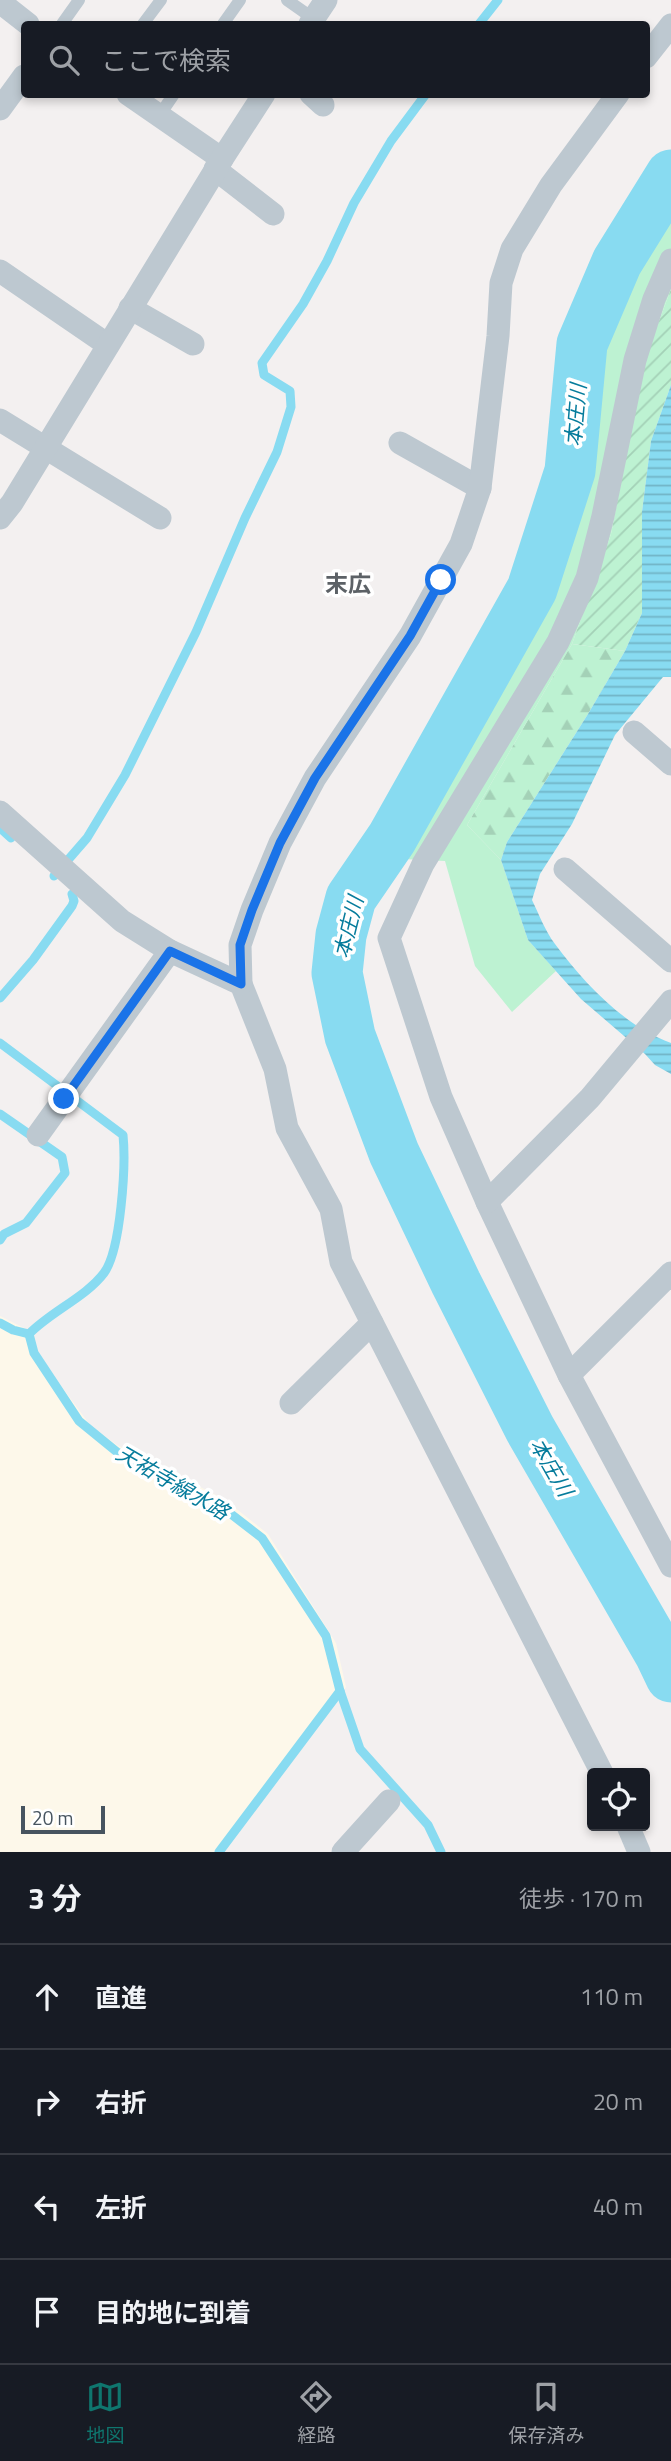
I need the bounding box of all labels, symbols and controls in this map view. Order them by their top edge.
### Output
search box [21,21,650,98]
icon: search [45,41,83,79]
text: ここで検索 [101,41,231,80]
water label: 本庄川 [556,380,594,448]
route start [425,564,456,595]
district label: 末広 [325,566,371,601]
water label: 本庄川 [325,891,372,961]
route end [48,1083,79,1114]
water label: 本庄川 [522,1432,583,1504]
water label: 天祐寺線水路 [110,1437,237,1528]
map controls [587,1768,650,1831]
button: locate [587,1768,650,1831]
scale bar [21,1803,105,1835]
text: 20 m [32,1803,73,1832]
text: 3 分 [28,1875,81,1921]
text: 徒歩 · 170 m [519,1881,643,1916]
icon: ahead [28,1978,66,2016]
text: 直進 [95,1978,147,2017]
text: 110 m [580,1979,643,2014]
icon: right [28,2083,66,2121]
text: 右折 [95,2083,147,2122]
text: 20 m [593,2084,643,2119]
icon: left [28,2188,66,2226]
text: 左折 [95,2188,147,2227]
text: 40 m [593,2189,643,2224]
icon: arrive [28,2293,66,2331]
text: 目的地に到着 [95,2293,251,2332]
tab: 地図 [86,2378,125,2449]
tab: 経路 [297,2378,336,2449]
tab: 保存済み [508,2378,585,2449]

